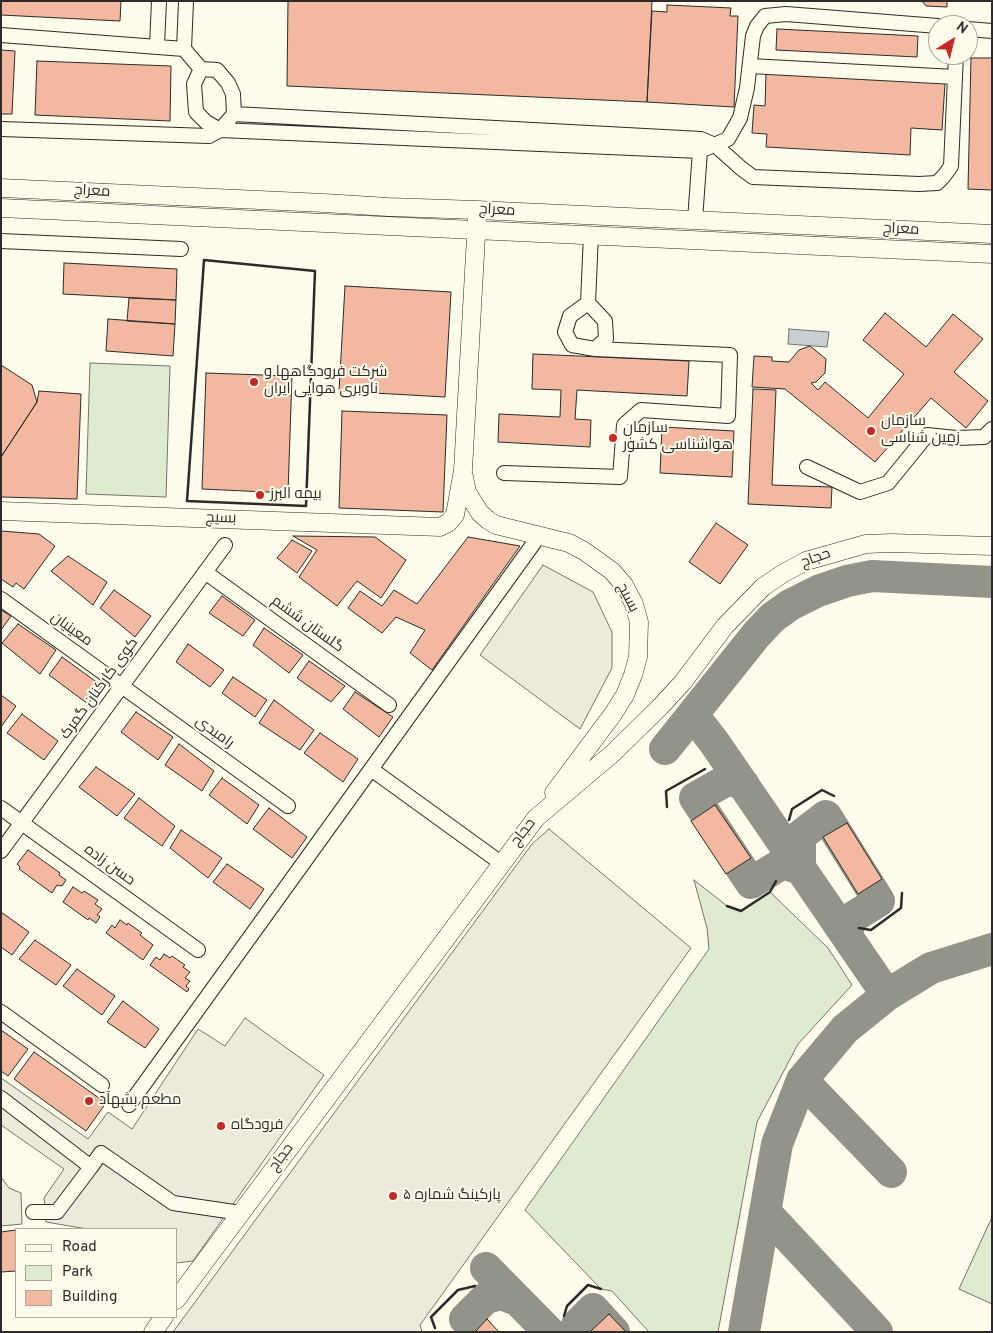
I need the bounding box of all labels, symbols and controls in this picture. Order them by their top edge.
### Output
north arrow [928,15,978,65]
text: N [952,18,971,38]
street label: معراج [73,182,111,202]
street label: معراج [478,201,516,221]
street label: معراج [882,220,920,240]
place label: شرکت فرودگاهها و ناوبری هوایی ایران [264,364,387,399]
marker: شرکت فرودگاهها و ناوبری هوایی ایران [248,376,260,388]
place label: سازمان زمین شناسی [881,413,960,448]
place label: سازمان هواشناسی کشور [623,420,733,455]
marker: سازمان زمین شناسی [865,425,877,437]
marker: سازمان هواشناسی کشور [607,432,619,444]
place label: بیمه البرز [270,486,322,504]
marker: بیمه البرز [254,489,266,501]
street label: بسیج [205,509,237,529]
street label: حجاج [799,545,833,573]
street label: بسیج [612,580,642,616]
street label: گلستان ششم [267,593,347,657]
street label: معینیان [47,609,95,651]
street label: کوی کارکنان گمرک [57,635,143,743]
street label: رامبدی [191,713,237,753]
street label: حجاج [508,815,540,851]
street label: حسن زاده [80,841,138,891]
place label: مطعم بشهآد [99,1092,181,1110]
marker: مطعم بشهآد [83,1095,95,1107]
place label: فرودگاه [231,1117,283,1135]
marker: فرودگاه [215,1120,227,1132]
street label: حجاج [266,1140,298,1176]
place label: پارکینگ شماره ۵ [403,1187,501,1205]
marker: پارکینگ شماره ۵ [387,1190,399,1202]
legend [15,1228,178,1318]
text: Road [62,1238,97,1257]
text: Park [62,1263,93,1282]
text: Building [62,1288,117,1307]

